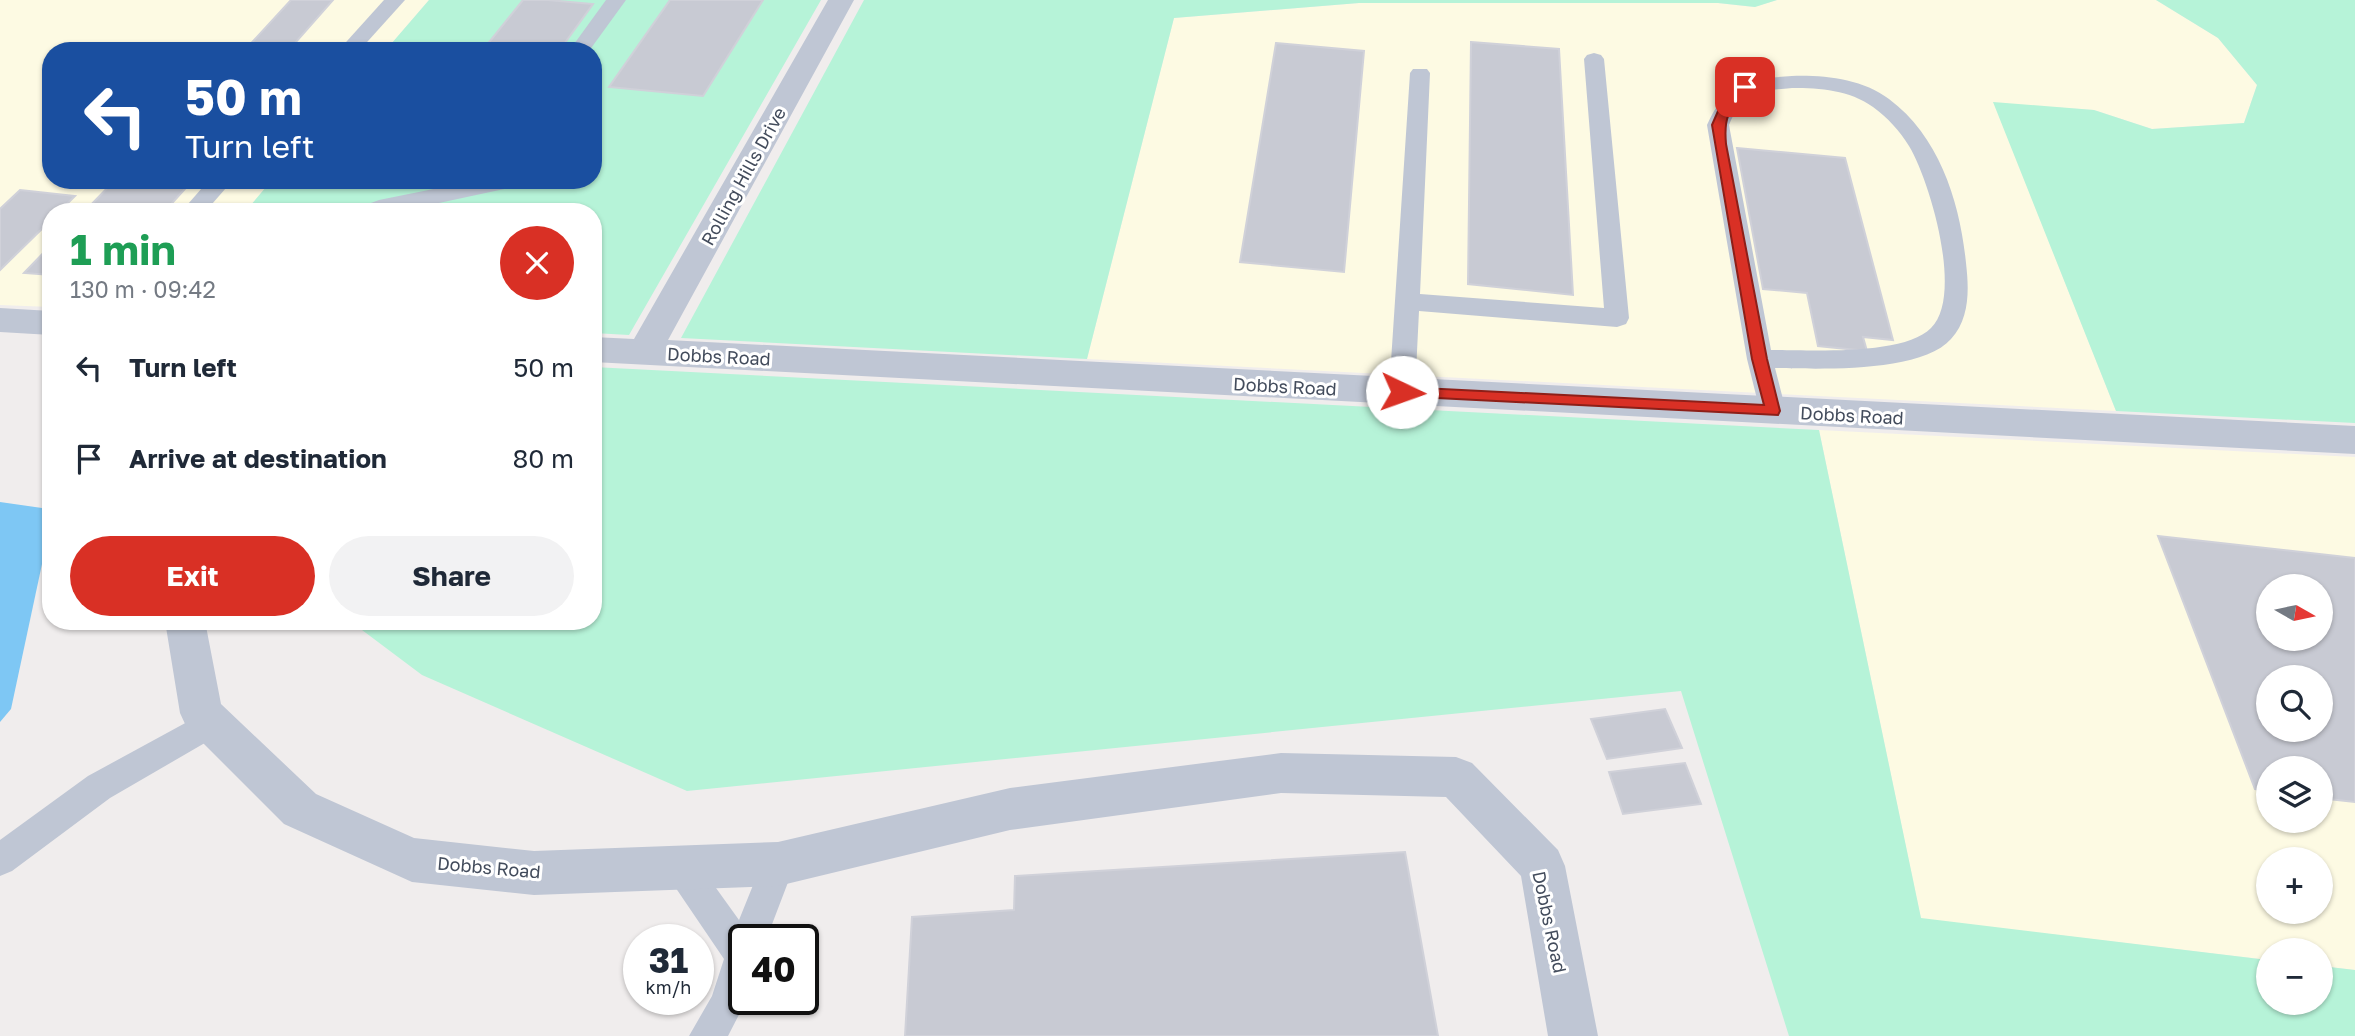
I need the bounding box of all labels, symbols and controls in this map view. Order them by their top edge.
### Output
pin [1715,57,1775,117]
text: 50 m [185,67,302,126]
icon: arrive [1726,68,1764,106]
icon: left [70,70,161,161]
street label: Rolling Hills Drive [696,103,790,249]
text: Turn left [185,127,314,165]
text: 1 min [70,224,176,274]
button: close [500,226,574,300]
text: 130 m · 09:42 [70,275,216,303]
street label: Dobbs Road [667,342,771,370]
icon: left [70,349,108,387]
text: Turn left [129,352,237,383]
text: 50 m [513,352,574,383]
position arrow [1365,355,1439,429]
street label: Dobbs Road [1233,372,1337,400]
street label: Dobbs Road [1800,401,1904,429]
icon: arrive [70,440,108,478]
text: Arrive at destination [129,443,387,474]
text: 80 m [513,443,574,474]
button: Exit [70,536,315,616]
button: Share [329,536,574,616]
north arrow [2256,574,2333,651]
map controls [2256,574,2333,1015]
button: search [2256,665,2333,742]
button: layers [2256,756,2333,833]
button: + [2256,847,2333,924]
street label: Dobbs Road [436,852,542,882]
street label: Dobbs Road [1528,869,1572,975]
speed limit sign: 40 [728,924,819,1015]
button: − [2256,938,2333,1015]
text: 31 [649,939,688,981]
text: km/h [646,976,691,998]

